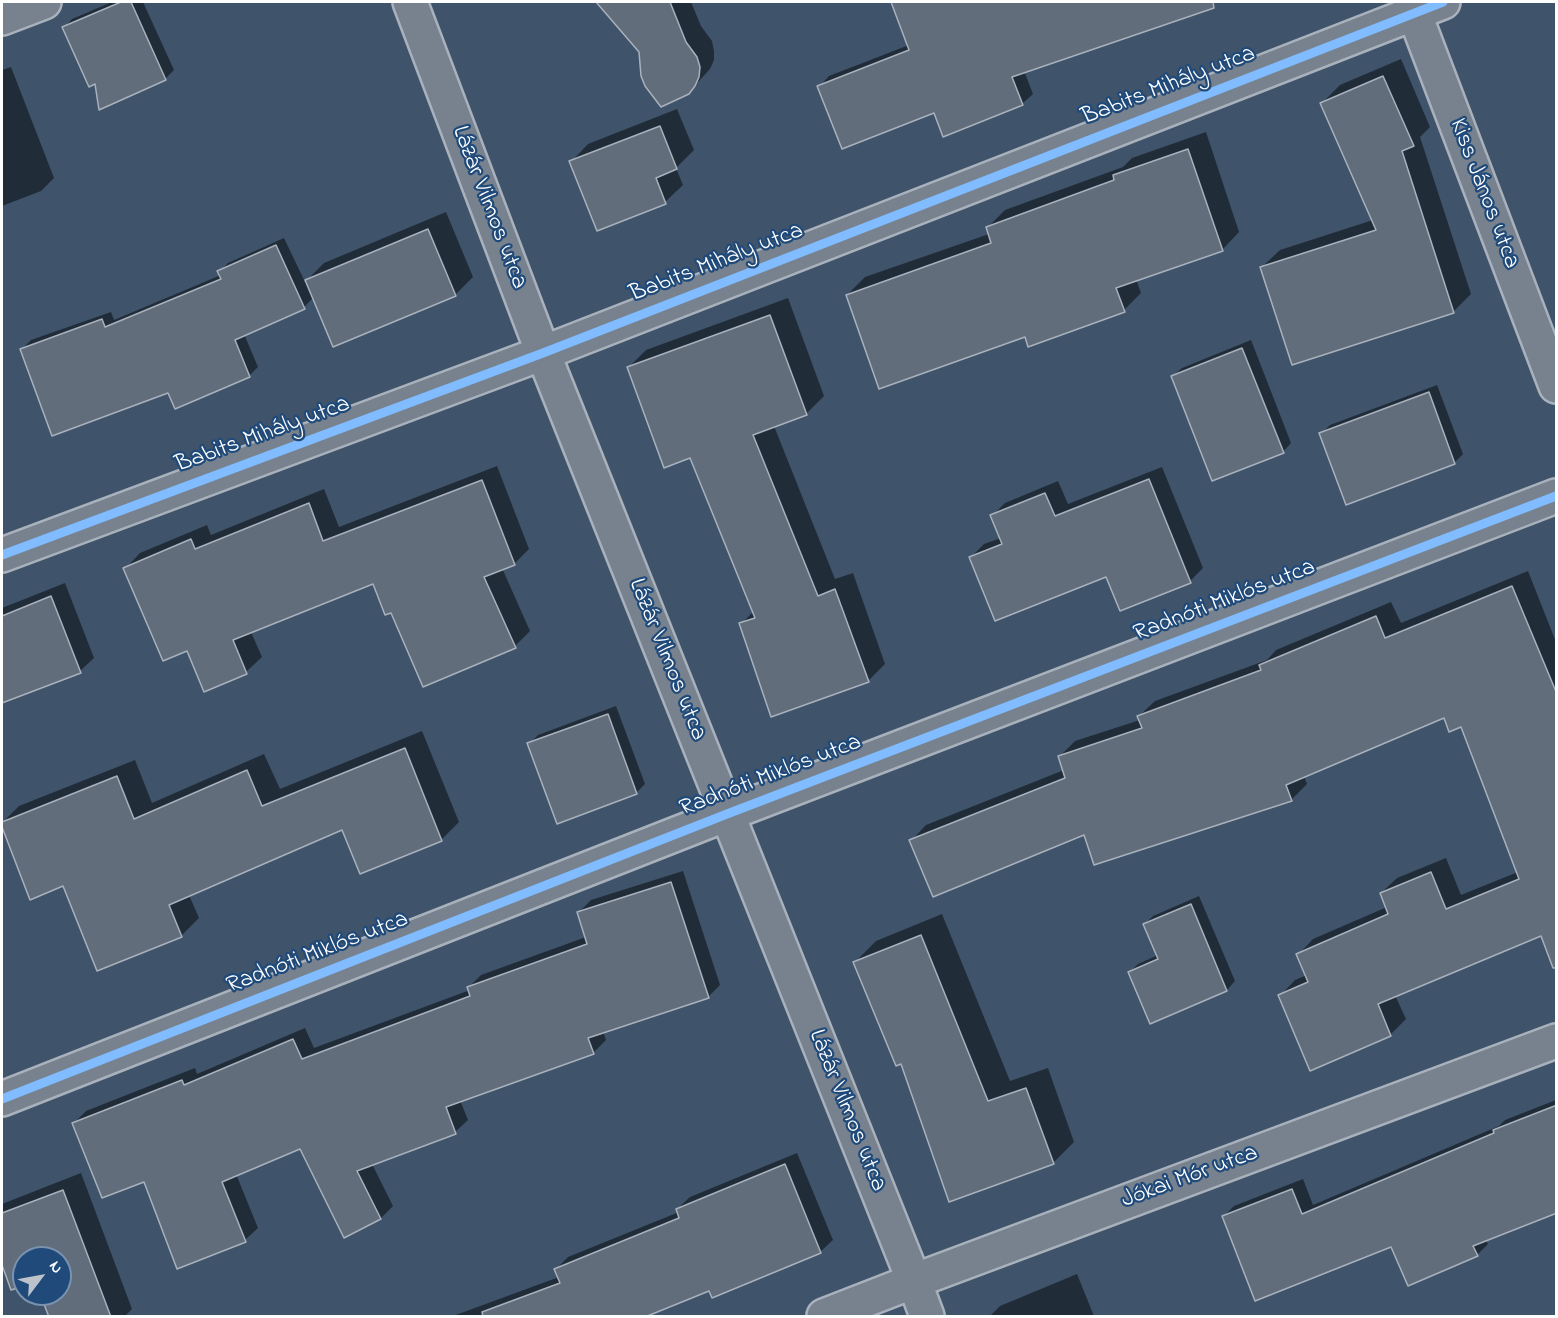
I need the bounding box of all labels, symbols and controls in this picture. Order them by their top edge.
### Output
street label: Babits Mihály utca [1078,41,1260,133]
street label: Kiss János utca [1441,115,1525,273]
street label: Lázár Vilmos utca [444,122,532,294]
street label: Babits Mihály utca [626,218,808,310]
street label: Babits Mihály utca [172,391,354,481]
street label: Radnóti Miklós utca [1130,554,1320,650]
street label: Lázár Vilmos utca [620,575,712,745]
street label: Radnóti Miklós utca [676,729,866,825]
street label: Radnóti Miklós utca [223,906,413,1002]
street label: Lázár Vilmos utca [800,1026,892,1196]
street label: Jókai Mór utca [1118,1140,1262,1216]
north arrow [12,1246,72,1306]
text: N [43,1257,69,1278]

